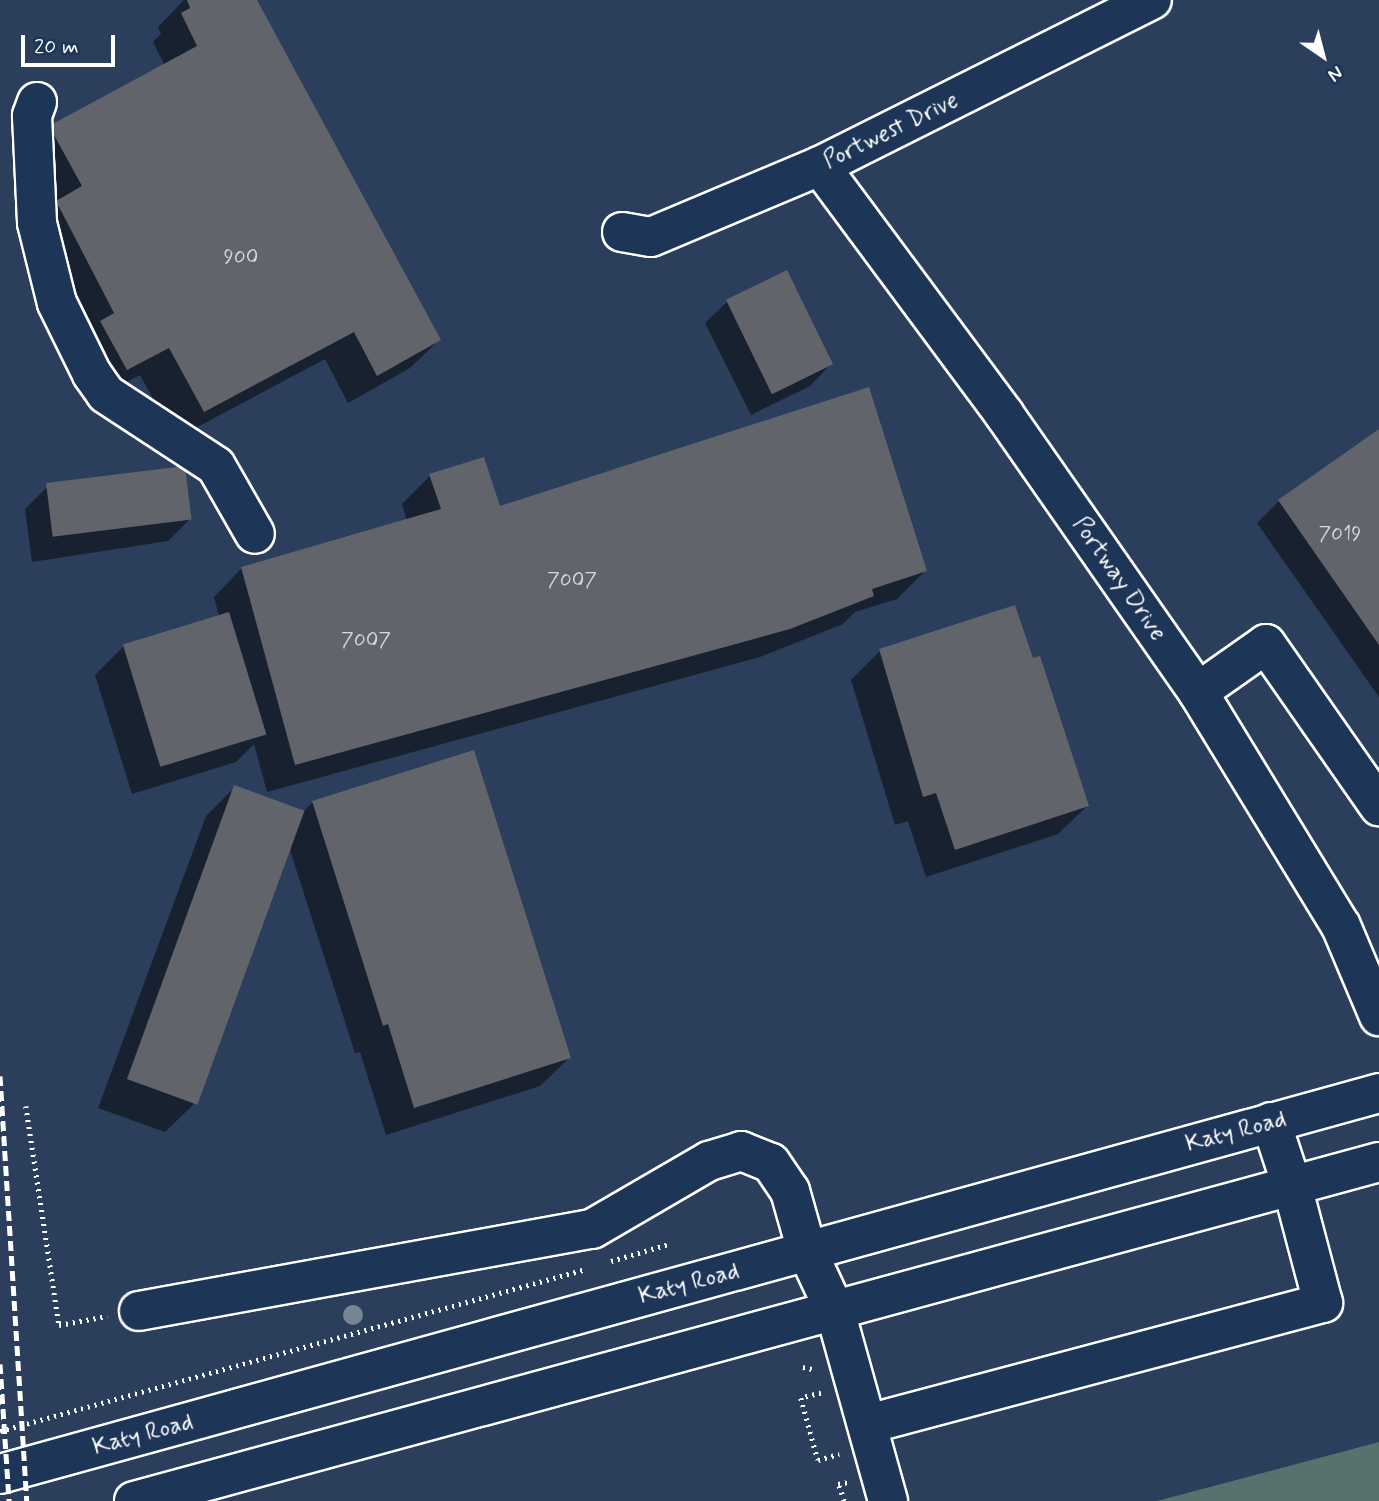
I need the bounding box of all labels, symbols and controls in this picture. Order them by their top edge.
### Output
scale bar [24,21,119,65]
north arrow [1288,21,1358,91]
text: 20 m [34,33,79,61]
text: N [1323,60,1348,87]
street label: Portwest Drive [819,86,963,176]
house number: 900 [224,244,258,270]
street label: Portway Drive [1066,512,1172,646]
house number: 7019 [1318,521,1362,547]
house number: 7007 [547,567,597,593]
house number: 7007 [341,627,391,653]
street label: Katy Road [1183,1105,1289,1159]
street label: Katy Road [636,1257,742,1311]
street label: Katy Road [90,1408,196,1462]

